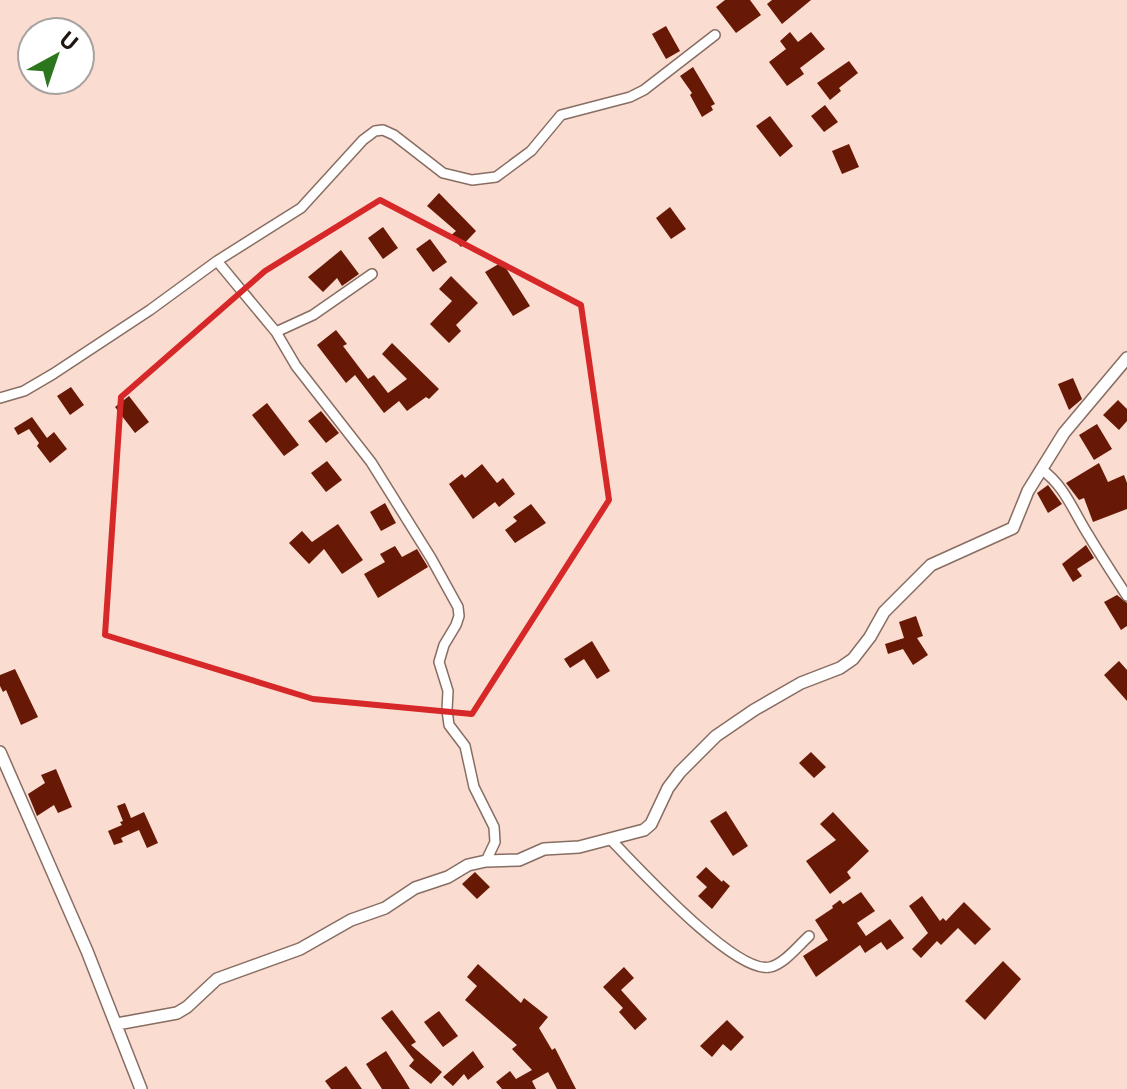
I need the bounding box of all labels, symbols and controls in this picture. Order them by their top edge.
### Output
north arrow [16,16,96,96]
text: U [54,26,83,56]

